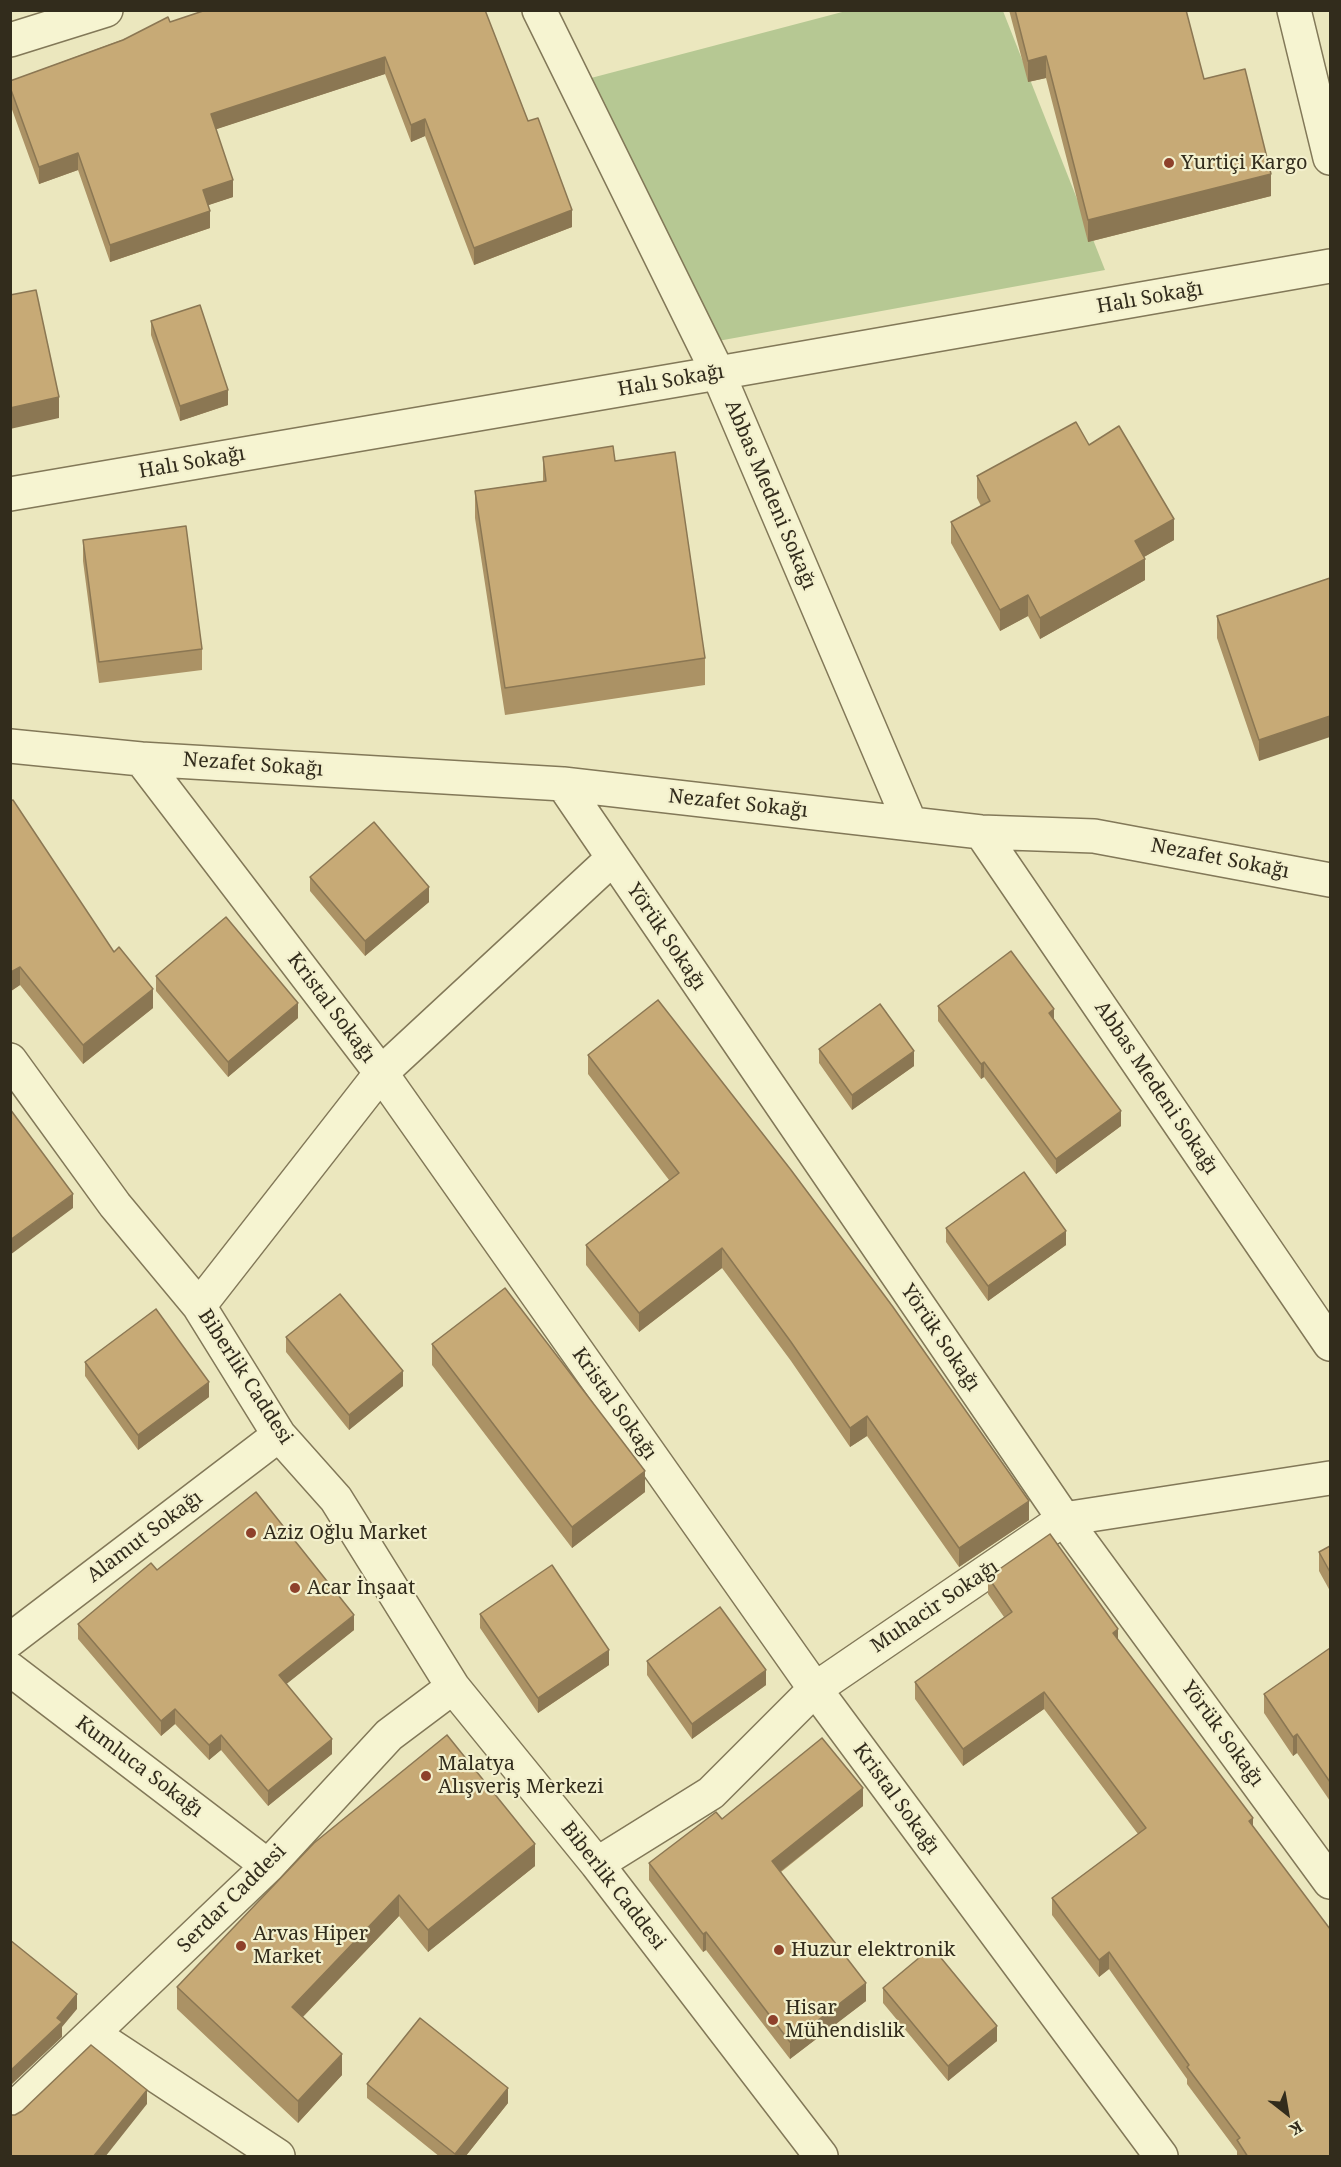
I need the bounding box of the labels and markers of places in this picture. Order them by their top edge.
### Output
place label: Yurtiçi Kargo [1181,151,1307,175]
marker: Yurtiçi Kargo [1162,156,1176,170]
place label: Aziz Oğlu Market [263,1521,427,1545]
marker: Aziz Oğlu Market [244,1526,258,1540]
place label: Acar İnşaat [307,1576,415,1600]
marker: Acar İnşaat [288,1581,302,1595]
place label: Malatya Alışveriş Merkezi [438,1752,604,1799]
marker: Malatya Alışveriş Merkezi [419,1769,433,1783]
place label: Arvas Hiper Market [253,1922,368,1969]
place label: Huzur elektronik [791,1938,955,1962]
marker: Arvas Hiper Market [234,1939,248,1953]
marker: Huzur elektronik [772,1943,786,1957]
place label: Hisar Mühendislik [785,1996,905,2043]
marker: Hisar Mühendislik [766,2013,780,2027]

